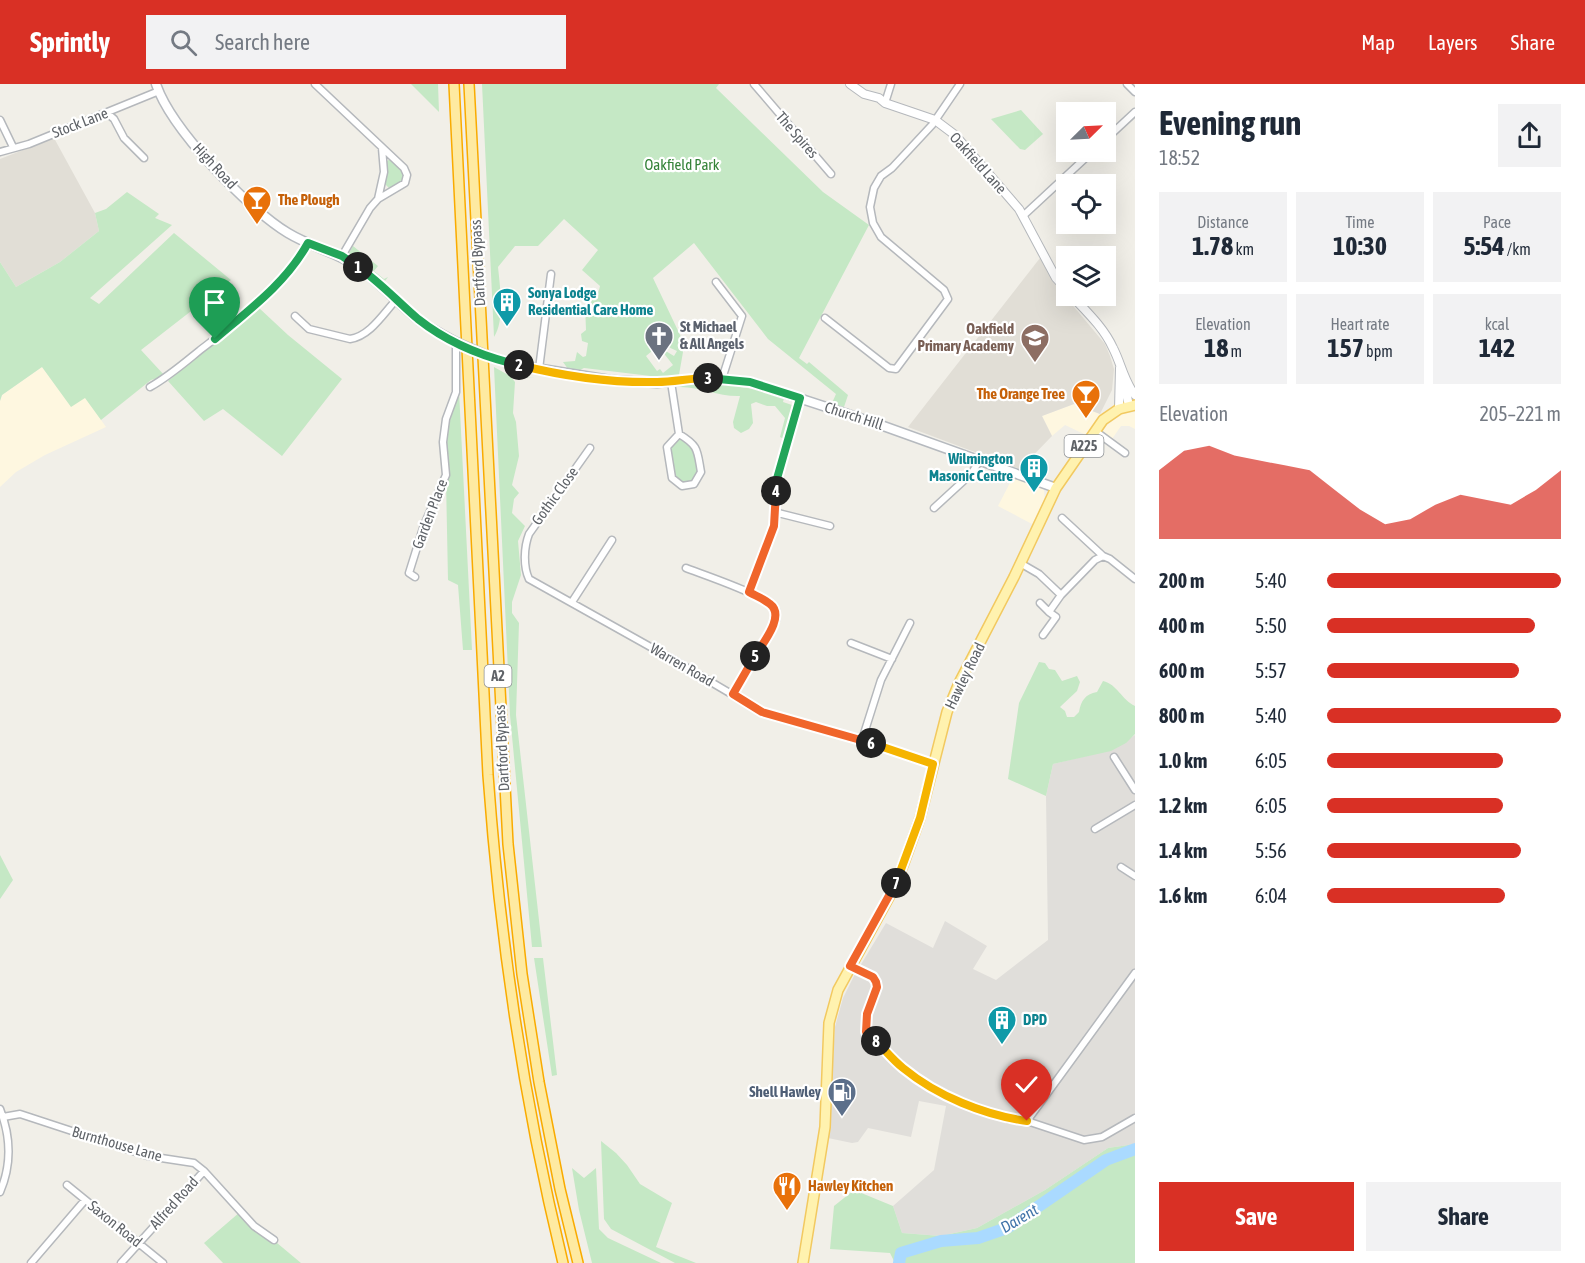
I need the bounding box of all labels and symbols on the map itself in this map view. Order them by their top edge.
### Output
north arrow [1056,102,1116,162]
street label: Stock Lane [49,104,110,141]
street label: The Spires [773,108,822,161]
street label: Oakfield Lane [946,129,1010,197]
street label: High Road [190,139,241,192]
park label: Oakfield Park [645,156,720,173]
bar icon: The Plough [241,184,273,226]
place label: The Plough [278,191,340,208]
street label: Dartford Bypass [467,219,488,307]
pin: 1 [343,252,373,282]
pin [189,277,240,339]
place label: Sonya Lodge Residential Care Home [528,284,654,318]
building icon: Sonya Lodge Residential Care Home [491,286,523,328]
place label: St Michael & All Angels [680,318,745,352]
church icon: St Michael & All Angels [643,320,675,362]
place label: Oakfield Primary Academy [918,320,1015,354]
school or university icon: Oakfield Primary Academy [1019,322,1051,364]
pin: 2 [504,350,534,380]
pin: 3 [693,363,723,393]
bar icon: The Orange Tree [1070,378,1102,420]
place label: The Orange Tree [977,385,1065,402]
street label: Church Hill [823,398,886,433]
road number: A225 [1064,435,1104,457]
place label: Wilmington Masonic Centre [929,450,1013,484]
building icon: Wilmington Masonic Centre [1018,452,1050,494]
street label: Gothic Close [528,463,581,528]
street label: Garden Place [408,476,451,551]
pin: 4 [761,476,791,506]
street label: Warren Road [647,639,717,690]
street label: Hawley Road [941,640,988,712]
pin: 5 [740,641,770,671]
road number: A2 [484,665,512,687]
street label: Dartford Bypass [491,704,512,792]
pin: 6 [856,728,886,758]
pin: 7 [881,868,911,898]
building icon: DPD [986,1004,1018,1046]
place label: DPD [1023,1011,1047,1028]
pin: 8 [861,1026,891,1056]
pin [1001,1059,1052,1121]
fuel station icon: Shell Hawley [826,1076,858,1118]
place label: Shell Hawley [749,1083,822,1100]
street label: Burnthouse Lane [70,1123,164,1165]
restaurant icon: Hawley Kitchen [771,1170,803,1212]
street label: Alfred Road [146,1173,202,1232]
place label: Hawley Kitchen [808,1177,893,1194]
street label: Saxon Road [85,1197,146,1250]
water label: Darent [997,1200,1041,1236]

